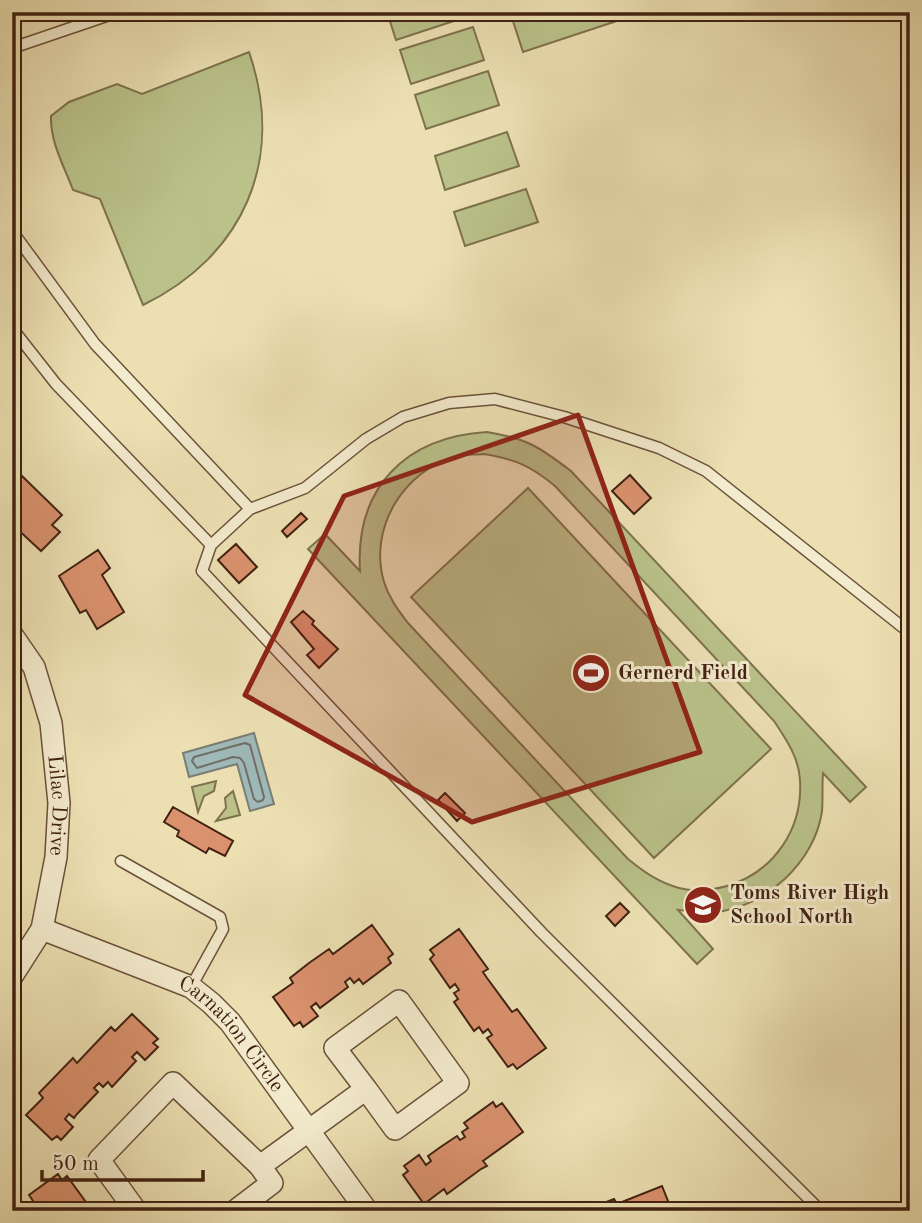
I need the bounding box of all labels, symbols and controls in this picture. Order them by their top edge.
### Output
sports icon: Gernerd Field [570,652,612,694]
place label: Gernerd Field [618,663,748,684]
street label: Lilac Drive [44,754,70,856]
place label: Toms River High School North [730,883,890,928]
school or university icon: Toms River High School North [682,884,724,926]
street label: Carnation Circle [176,973,288,1096]
scale bar [42,1139,203,1183]
text: 50 m [52,1154,99,1175]

